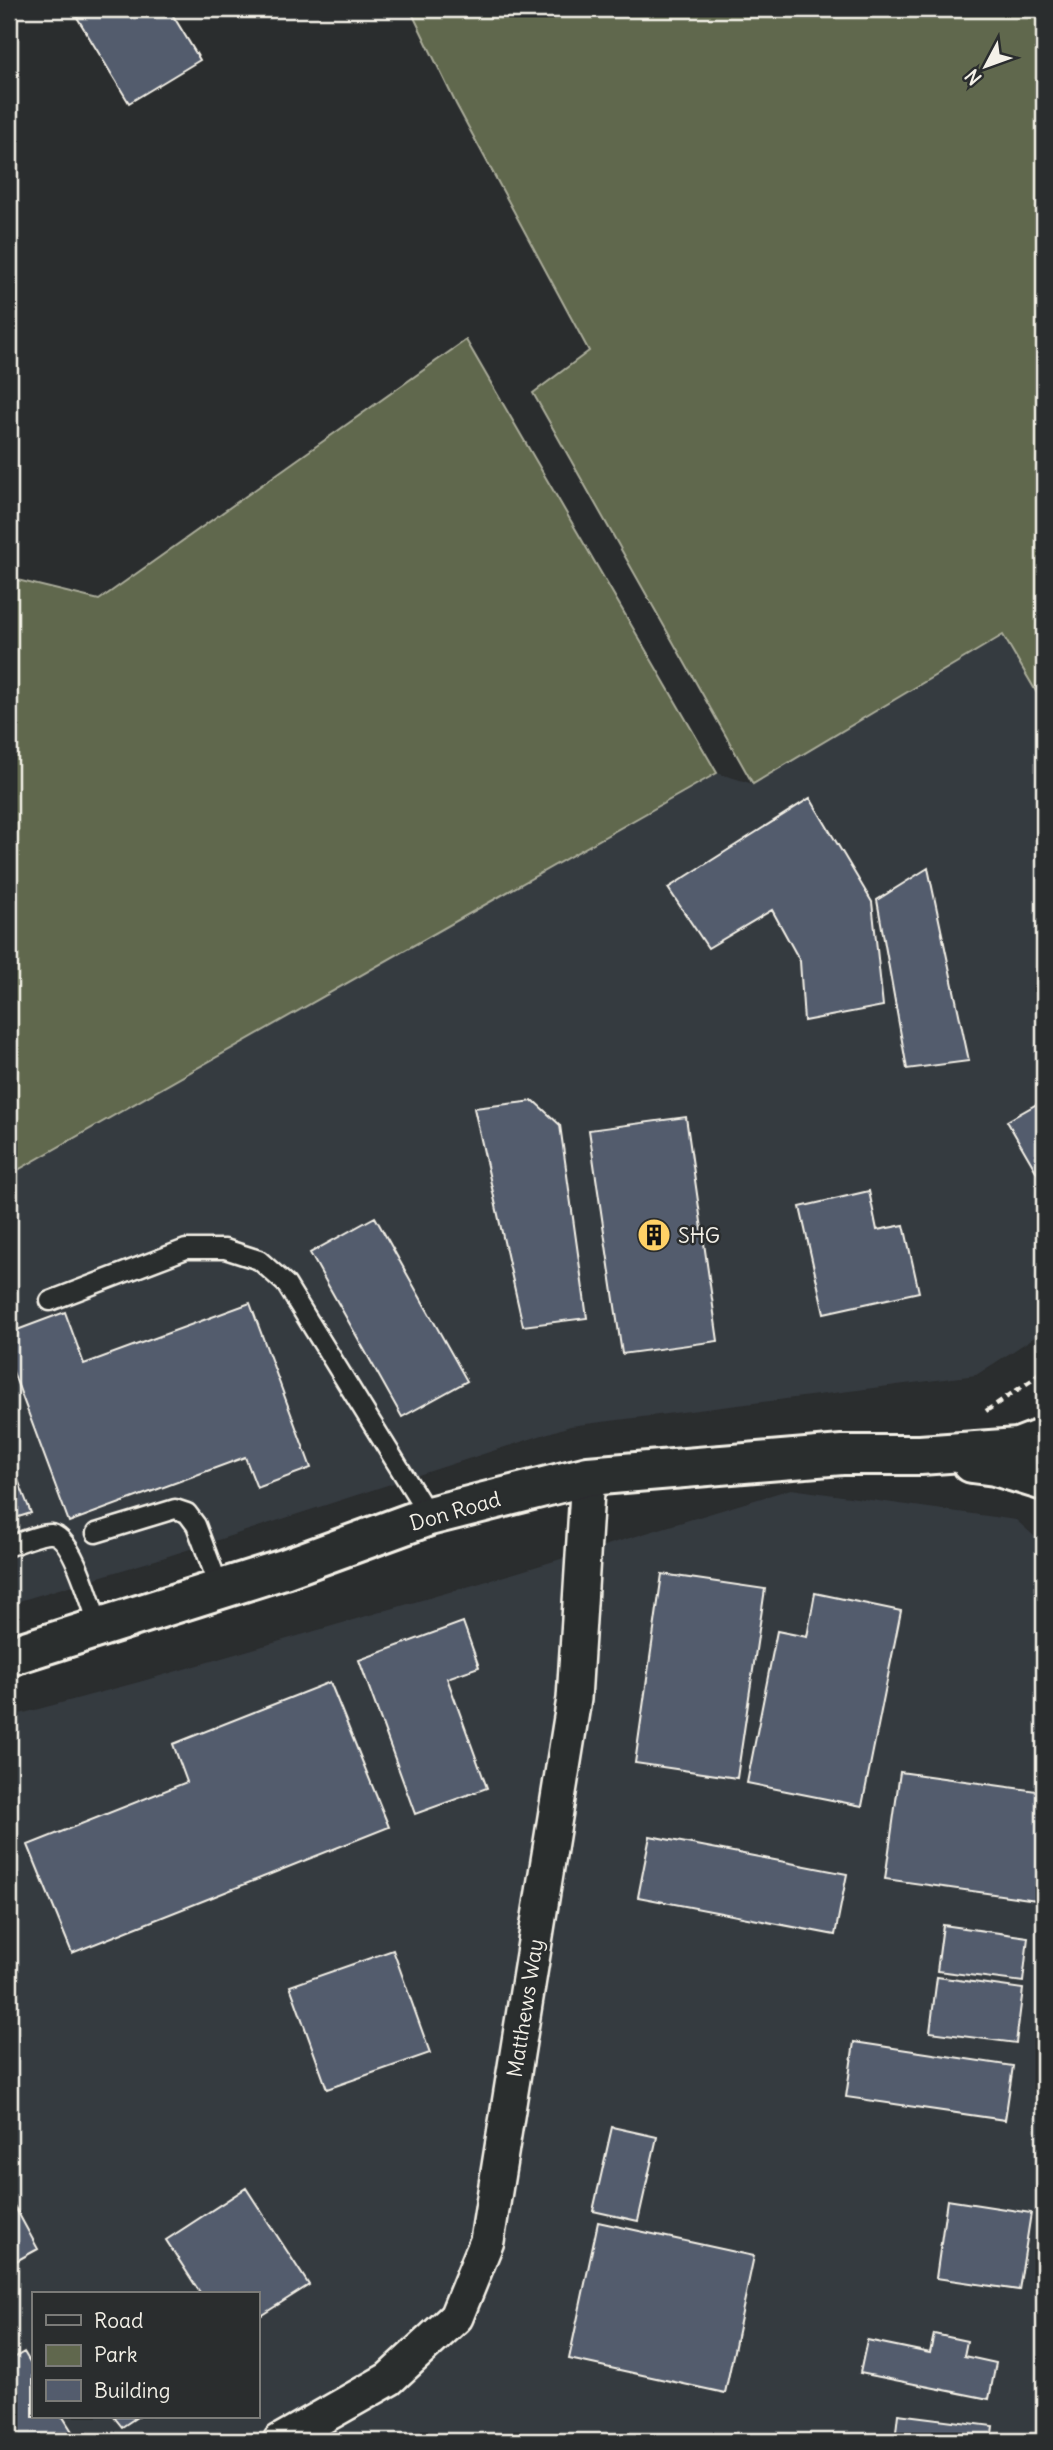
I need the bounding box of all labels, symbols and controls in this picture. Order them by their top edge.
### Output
north arrow [951,32,1021,102]
text: N [960,64,987,90]
building icon: SHG [635,1216,673,1254]
place label: SHG [678,1222,720,1249]
street label: Don Road [407,1485,503,1537]
street label: Matthews Way [501,1937,549,2079]
legend [32,2292,259,2418]
text: Road [94,2307,143,2334]
text: Park [94,2341,137,2368]
text: Building [94,2377,170,2404]

